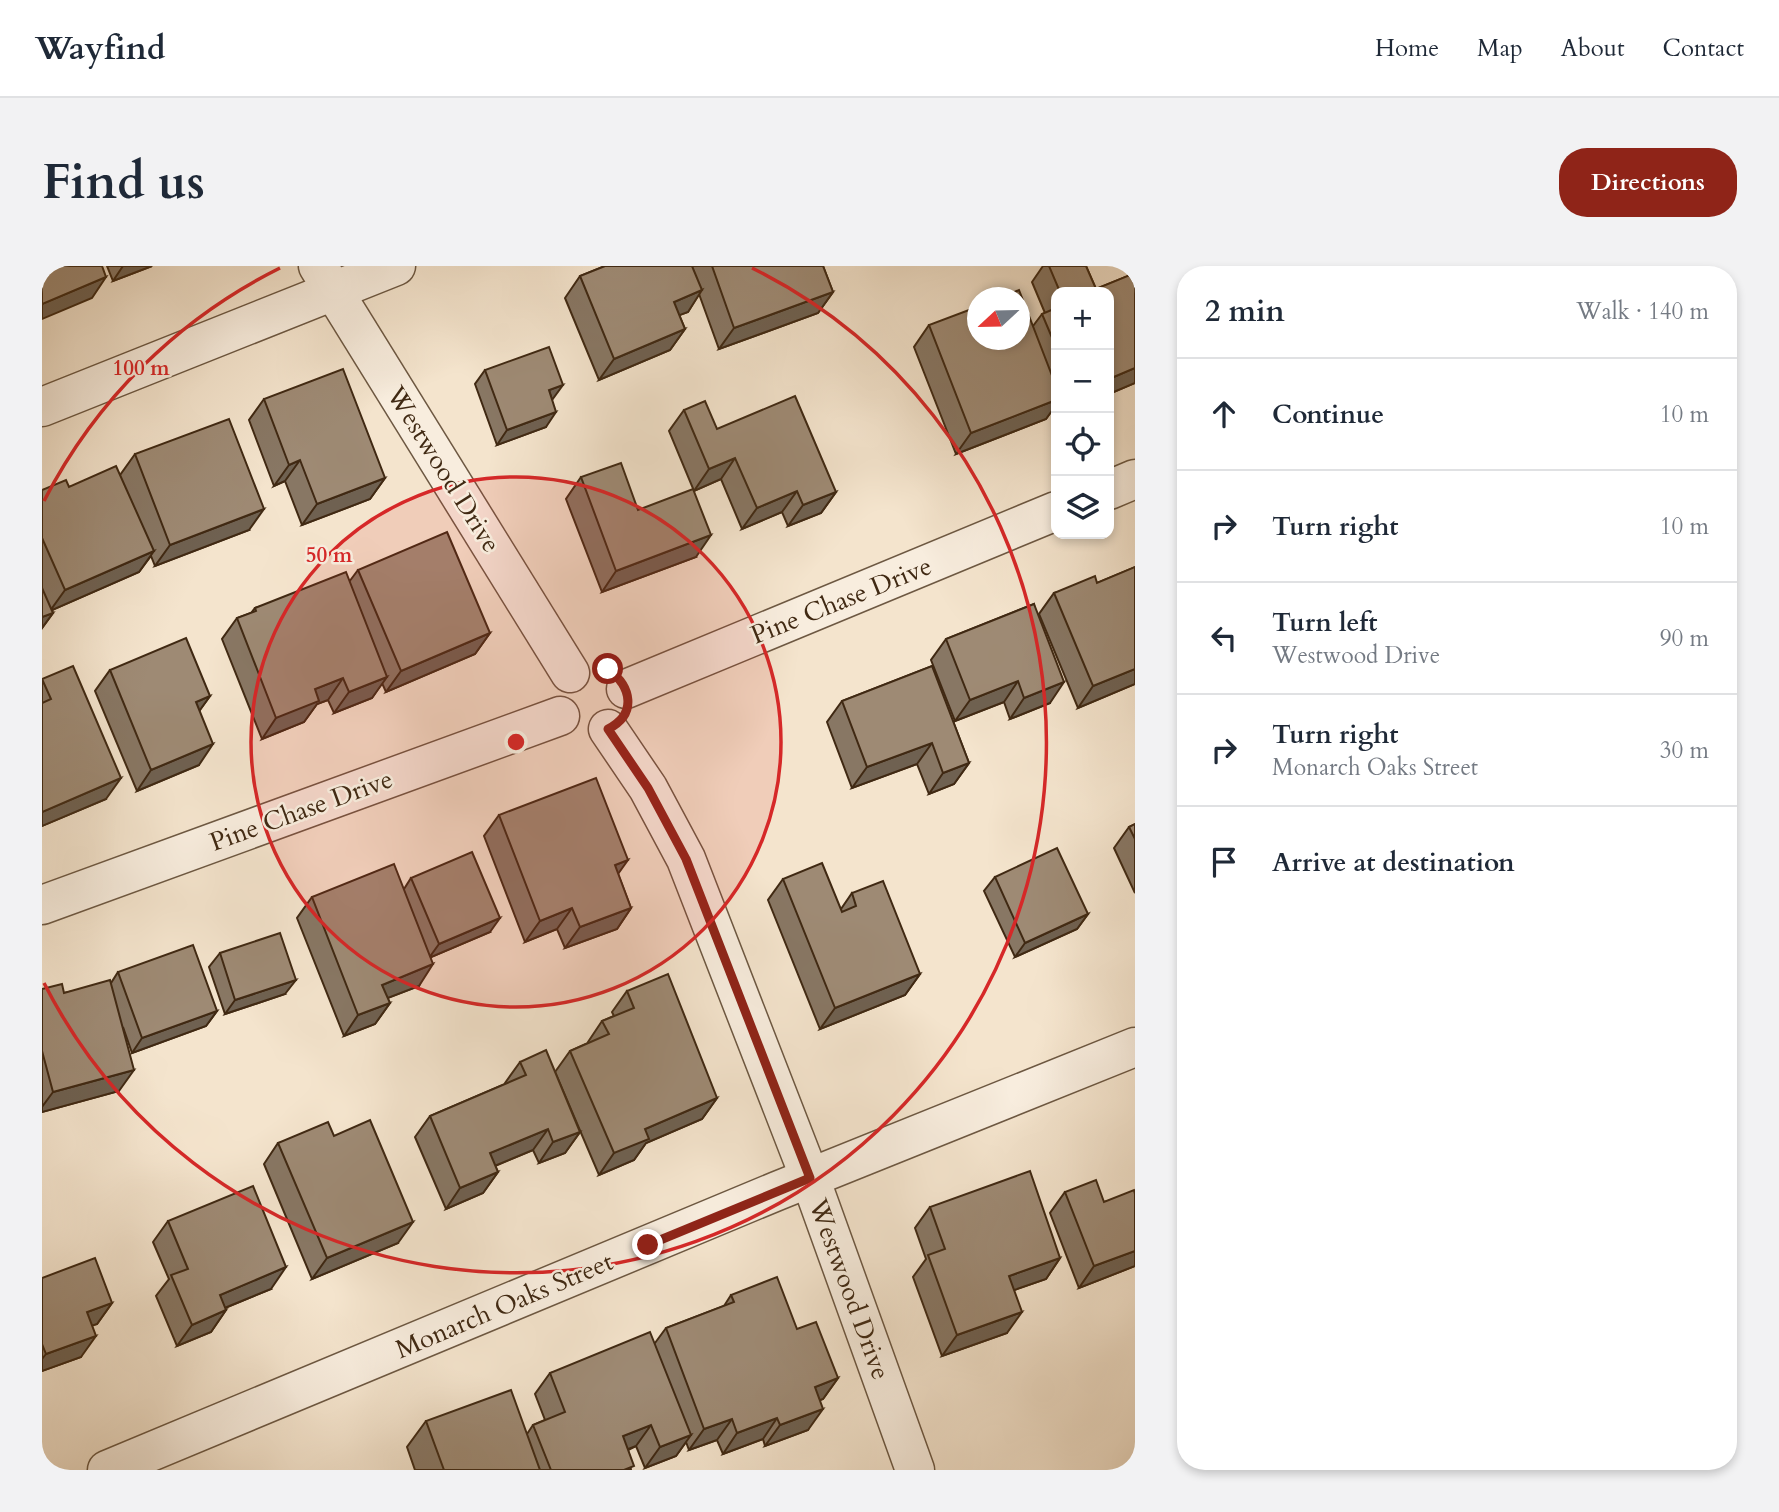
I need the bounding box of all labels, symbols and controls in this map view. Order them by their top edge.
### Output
text: Wayfind [35,26,166,71]
text: Home [1375,32,1439,65]
text: Map [1477,32,1523,65]
text: About [1561,32,1625,65]
text: Contact [1663,32,1744,65]
button: Directions [1559,148,1737,217]
text: Find us [42,149,205,216]
north arrow [967,287,1030,350]
map controls [1051,287,1114,539]
button: + [1051,287,1114,350]
text: 2 min [1205,291,1285,332]
text: Walk · 140 m [1576,296,1709,327]
button: − [1051,350,1114,413]
text: 100 m [112,354,170,383]
street label: Westwood Drive [378,379,509,559]
icon: ahead [1205,395,1243,433]
text: Continue [1272,397,1384,432]
text: 10 m [1660,399,1709,430]
button: locate [1051,413,1114,476]
button: layers [1051,476,1114,539]
icon: right [1205,507,1243,545]
text: Turn right [1272,509,1399,544]
text: 10 m [1660,511,1709,542]
text: 50 m [306,541,353,570]
street label: Pine Chase Drive [746,548,937,653]
text: Turn left [1272,605,1377,640]
icon: left [1205,619,1243,657]
text: 90 m [1660,623,1709,654]
text: Westwood Drive [1272,640,1440,671]
route start [592,653,623,684]
text: Turn right [1272,717,1399,752]
centre of rings [504,730,528,754]
icon: right [1205,731,1243,769]
text: 30 m [1660,735,1709,766]
text: Monarch Oaks Street [1272,752,1478,783]
street label: Pine Chase Drive [205,761,397,860]
icon: arrive [1205,843,1243,881]
text: Arrive at destination [1272,845,1515,880]
street label: Westwood Drive [800,1193,898,1384]
route end [632,1229,663,1260]
street label: Monarch Oaks Street [390,1244,618,1367]

